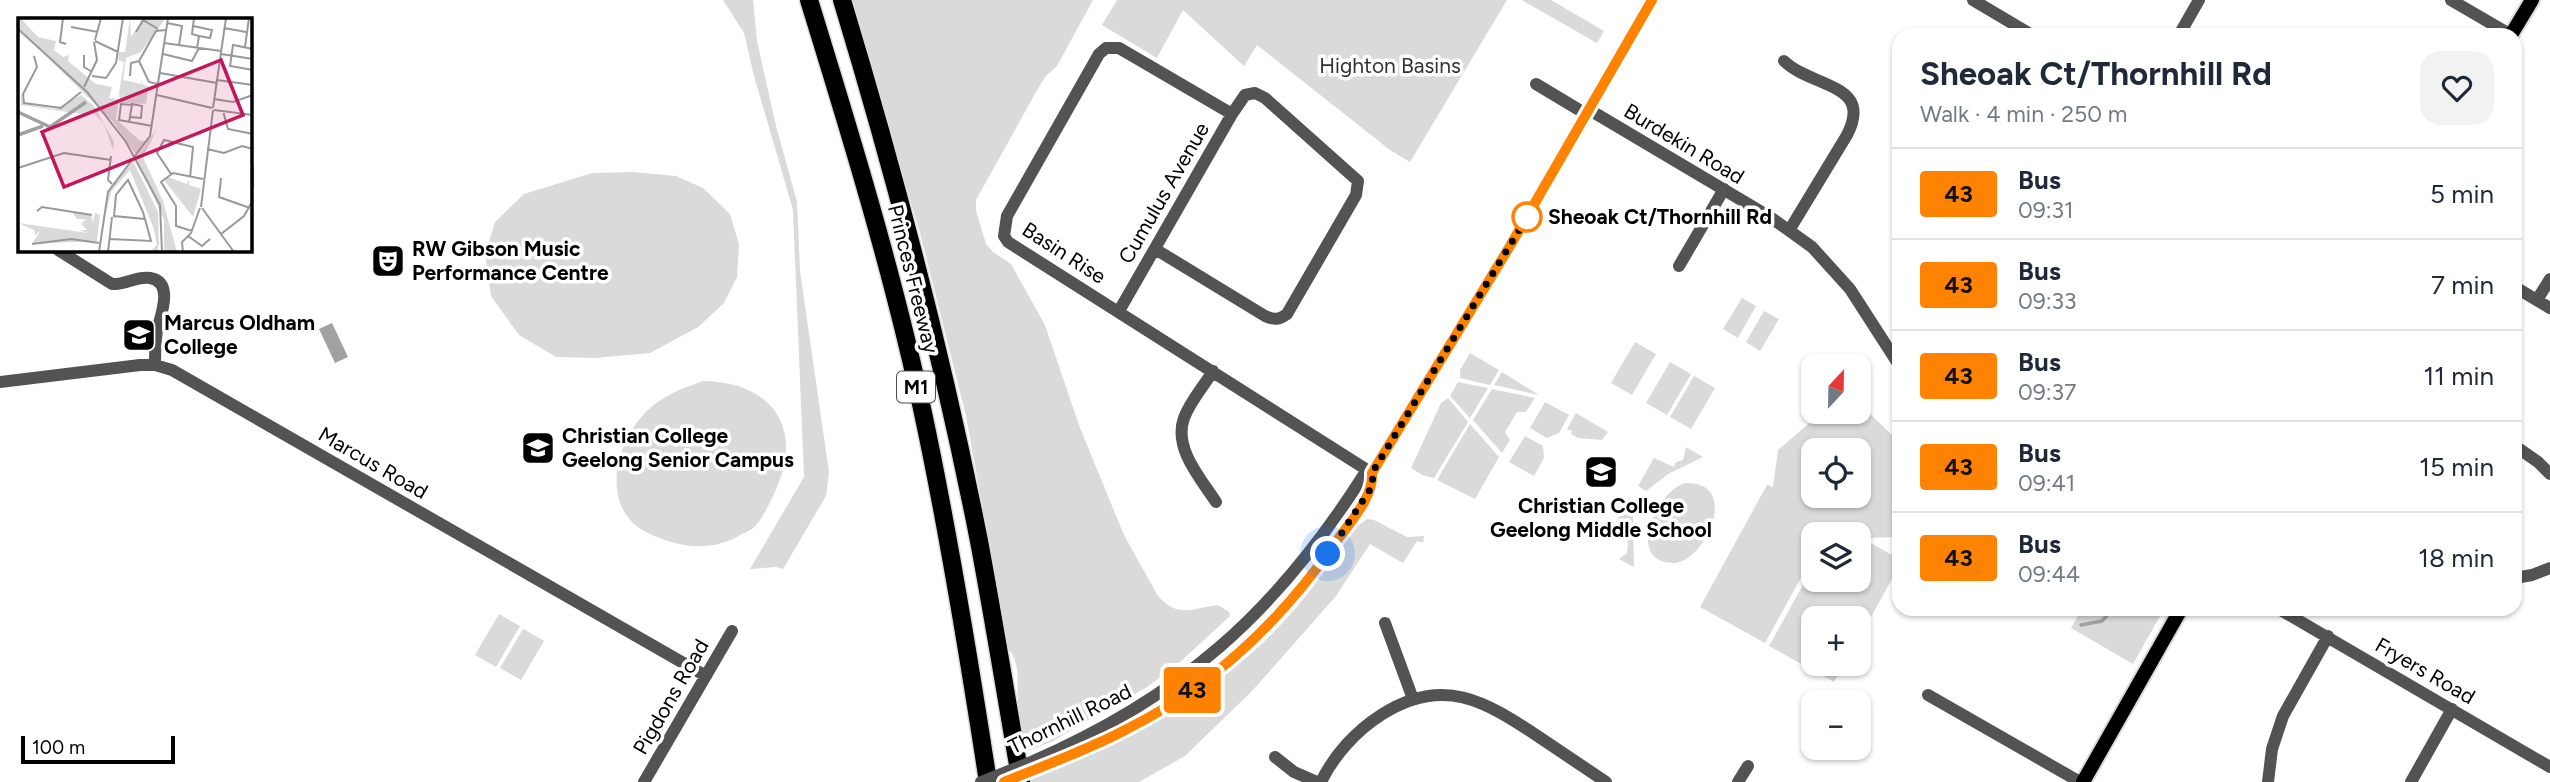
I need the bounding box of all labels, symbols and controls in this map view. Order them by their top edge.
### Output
inset map [18,18,252,252]
button: heart [2420,51,2494,125]
park label: Highton Basins [1319,53,1461,78]
text: Sheoak Ct/Thornhill Rd [1920,54,2272,93]
street label: Burdekin Road [1620,98,1749,189]
text: Walk · 4 min · 250 m [1920,100,2127,128]
street label: Cumulus Avenue [1113,118,1214,268]
text: Bus [2018,164,2061,196]
text: 5 min [2430,178,2494,210]
text: 43 [1944,179,1973,208]
text: 09:31 [2018,196,2074,224]
street label: Princes Freeway [883,202,944,356]
marker: Sheoak Ct/Thornhill Rd [1512,202,1542,232]
place label: Sheoak Ct/Thornhill Rd [1548,204,1772,229]
street label: Basin Rise [1018,216,1111,289]
place label: RW Gibson Music Performance Centre [412,236,609,285]
theatre icon: RW Gibson Music Performance Centre [369,242,407,280]
text: Bus [2018,255,2061,287]
text: 7 min [2431,269,2494,301]
text: 43 [1944,270,1973,299]
text: 09:33 [2018,287,2077,315]
place label: Marcus Oldham College [164,310,315,359]
school or university icon: Marcus Oldham College [120,316,158,354]
text: Bus [2018,346,2061,378]
north arrow [1801,354,1871,424]
map controls [1801,354,1871,760]
text: 11 min [2423,360,2494,392]
text: 43 [1944,361,1973,390]
road number: M1 [897,372,935,402]
text: 09:37 [2018,378,2076,406]
street label: Marcus Road [314,421,432,504]
place label: Christian College Geelong Senior Campus [562,423,794,472]
school or university icon: Christian College Geelong Senior Campus [519,429,557,467]
text: Bus [2018,437,2061,469]
button: locate [1801,438,1871,508]
text: 15 min [2419,451,2494,483]
text: 43 [1944,452,1973,481]
school or university icon: Christian College Geelong Middle School [1582,453,1620,491]
text: 09:41 [2018,469,2075,497]
place label: Christian College Geelong Middle School [1490,493,1712,542]
button: layers [1801,522,1871,592]
text: Bus [2018,528,2061,560]
your location [1310,536,1345,571]
text: 18 min [2418,542,2494,574]
text: 43 [1944,543,1973,572]
text: 09:44 [2018,560,2080,588]
button: + [1801,606,1871,676]
street label: Fryers Road [2371,632,2480,709]
street label: Pigdons Road [628,635,714,759]
line badge: 43 [1160,667,1224,713]
text: 43 [1178,675,1206,704]
street label: Thornhill Road [1004,678,1135,759]
button: − [1801,690,1871,760]
scale bar [21,733,175,765]
text: 100 m [32,736,85,759]

